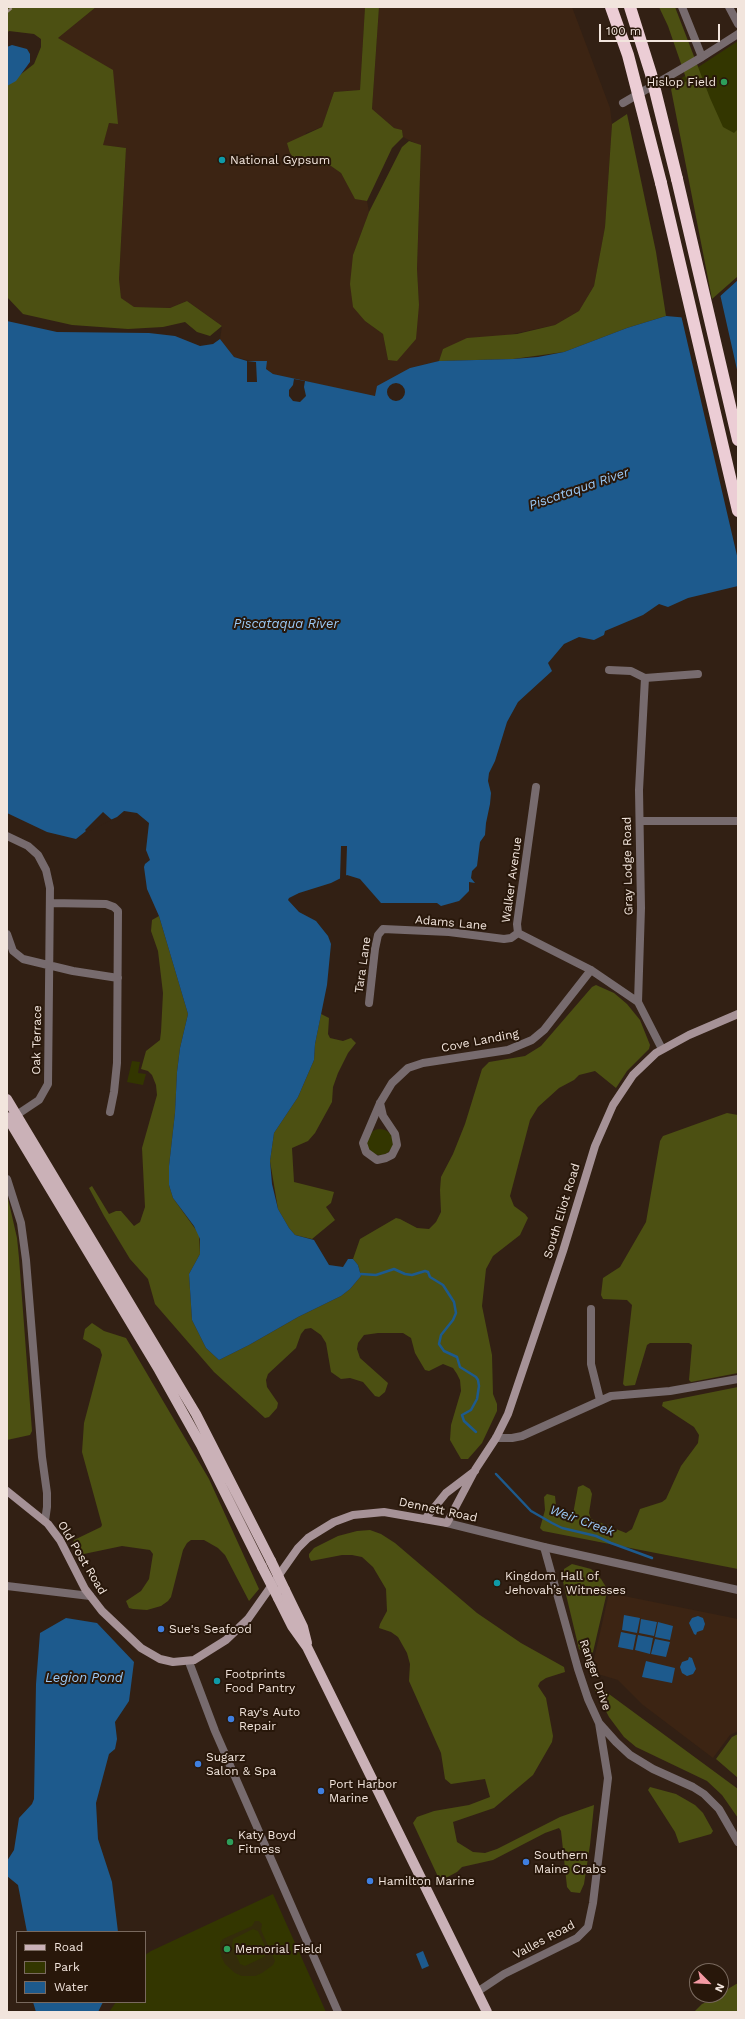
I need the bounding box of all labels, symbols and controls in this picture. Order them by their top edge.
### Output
scale bar [601,16,722,42]
text: 100 m [606,24,641,38]
place label: Hislop Field [647,75,716,89]
marker: Hislop Field [719,77,729,87]
place label: National Gypsum [230,153,330,167]
marker: National Gypsum [217,155,227,165]
water label: Piscataqua River [527,465,631,513]
water label: Piscataqua River [234,616,338,632]
street label: Gray Lodge Road [620,817,636,915]
street label: Walker Avenue [499,836,525,924]
street label: Adams Lane [414,913,488,933]
street label: Tara Lane [352,936,374,994]
street label: Oak Terrace [29,1005,45,1075]
street label: Cove Landing [440,1026,520,1056]
street label: South Eliot Road [541,1162,583,1260]
street label: Dennett Road [397,1495,479,1525]
water label: Weir Creek [548,1502,616,1540]
street label: Old Post Road [54,1519,110,1597]
place label: Kingdom Hall of Jehovah’s Witnesses [505,1569,626,1597]
marker: Kingdom Hall of Jehovah’s Witnesses [492,1578,502,1588]
place label: Sue's Seafood [169,1622,252,1636]
marker: Sue's Seafood [156,1624,166,1634]
street label: Ranger Drive [576,1638,614,1712]
place label: Footprints Food Pantry [225,1667,295,1695]
water label: Legion Pond [45,1670,123,1686]
marker: Footprints Food Pantry [212,1676,222,1686]
place label: Ray's Auto Repair [239,1705,300,1733]
marker: Ray's Auto Repair [226,1714,236,1724]
place label: Sugarz Salon & Spa [206,1750,276,1778]
marker: Sugarz Salon & Spa [193,1759,203,1769]
place label: Port Harbor Marine [329,1777,397,1805]
marker: Port Harbor Marine [316,1786,326,1796]
place label: Katy Boyd Fitness [238,1828,296,1856]
marker: Katy Boyd Fitness [225,1837,235,1847]
place label: Southern Maine Crabs [534,1848,606,1876]
marker: Southern Maine Crabs [521,1857,531,1867]
place label: Hamilton Marine [378,1874,475,1888]
marker: Hamilton Marine [365,1876,375,1886]
street label: Valles Road [511,1918,577,1962]
legend [16,1931,146,2003]
text: Road [54,1940,83,1954]
place label: Memorial Field [235,1942,322,1956]
marker: Memorial Field [222,1944,232,1954]
text: Park [54,1960,80,1974]
north arrow [689,1963,729,2003]
text: Water [54,1980,88,1994]
text: N [712,1981,727,1994]

